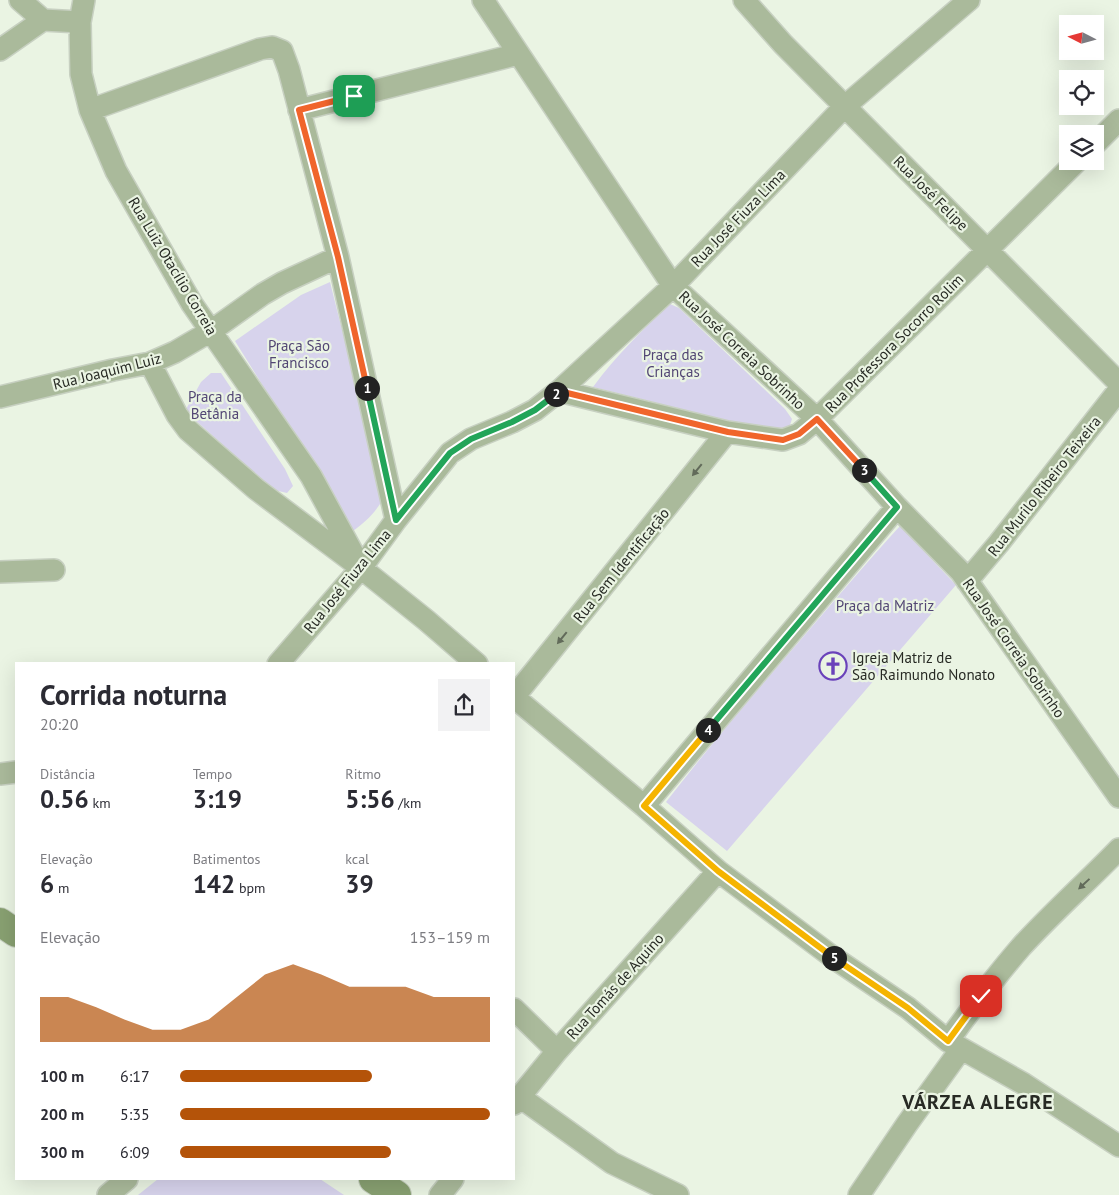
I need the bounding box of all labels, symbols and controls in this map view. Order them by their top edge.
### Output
north arrow [1059,15,1104,60]
map controls [1059,15,1104,170]
button: locate [1059,70,1104,115]
pin [333,75,375,117]
icon: arrive [340,82,368,110]
button: layers [1059,125,1104,170]
street label: Rua José Felipe [890,152,972,234]
street label: Rua José Fiuza Lima [687,165,789,271]
street label: Rua Luiz Otacílio Correia [124,194,222,338]
street label: Rua Professora Socorro Rolim [821,270,967,416]
street label: Rua José Correia Sobrinho [675,287,809,413]
park label: Praça São Francisco [268,336,330,372]
park label: Praça das Crianças [643,345,703,381]
street label: Rua Joaquim Luiz [51,348,163,394]
pin: 1 [354,376,380,400]
text: 1 [364,379,371,397]
pin: 2 [544,382,568,406]
text: 2 [553,385,560,403]
park label: Praça da Betânia [188,387,242,423]
street label: Rua Murilo Ribeiro Teixeira [983,412,1105,560]
pin: 3 [852,458,876,482]
text: 3 [861,461,868,479]
one-way arrow [691,463,702,476]
street label: Rua Sem Identificação [569,504,673,626]
street label: Rua José Fiuza Lima [299,525,395,637]
street label: Rua José Correia Sobrinho [959,575,1069,721]
park label: Praça da Matriz [836,596,934,615]
one-way arrow [557,631,568,644]
place label: Igreja Matriz de São Raimundo Nonato [852,648,995,684]
church icon: Igreja Matriz de São Raimundo Nonato [818,651,848,681]
text: Corrida noturna [40,676,227,713]
button: share [438,679,490,731]
text: 20:20 [40,714,78,734]
pin: 4 [696,718,720,742]
text: 4 [705,721,712,739]
text: Distância [40,765,95,783]
text: Tempo [193,765,232,783]
text: Ritmo [345,765,381,783]
text: 0.56 [40,783,89,815]
text: 3:19 [193,783,242,815]
text: 5:56 [345,783,395,815]
text: km [89,794,111,812]
text: /km [395,794,421,812]
text: Elevação [40,850,93,868]
text: Batimentos [193,850,260,868]
text: kcal [345,850,369,868]
text: 6 [40,868,54,900]
text: 142 [193,868,235,900]
text: 39 [345,868,374,900]
one-way arrow [1079,878,1091,890]
text: m [54,879,69,897]
text: bpm [235,879,265,897]
text: Elevação [40,927,100,947]
text: 153–159 m [410,927,490,947]
street label: Rua Tomás de Aquino [562,929,668,1043]
pin: 5 [822,946,846,970]
text: 5 [831,949,838,967]
pin [960,975,1002,1017]
icon: check [967,982,995,1010]
text: 100 m [40,1066,84,1086]
text: 6:17 [120,1066,150,1086]
district label: VÁRZEA ALEGRE [901,1089,1054,1115]
text: 200 m [40,1104,84,1124]
text: 5:35 [120,1104,150,1124]
text: 300 m [40,1142,84,1162]
text: 6:09 [120,1142,150,1162]

